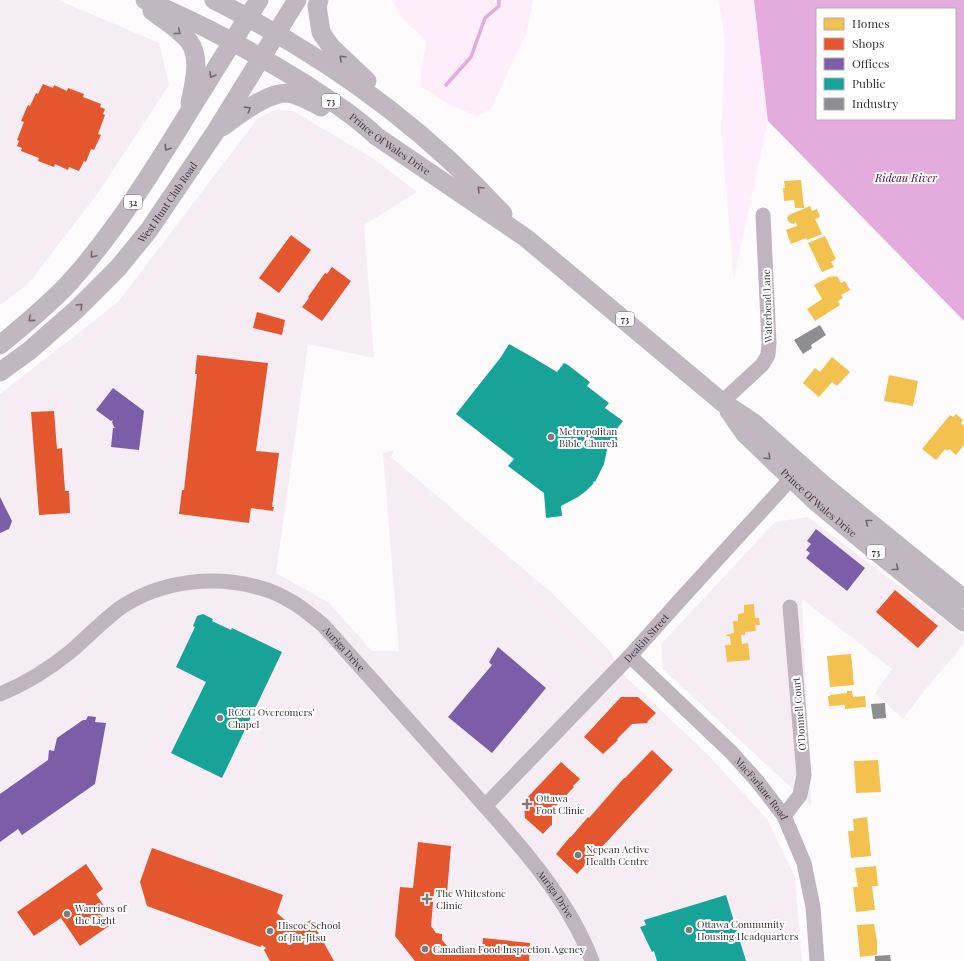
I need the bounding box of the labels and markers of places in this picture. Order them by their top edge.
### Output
place label: Metropolitan Bible Church [559,424,618,450]
marker: Metropolitan Bible Church [546,432,556,442]
place label: RCCG Overcomers' Chapel [228,705,314,731]
marker: RCCG Overcomers' Chapel [215,713,225,723]
place label: Ottawa Foot Clinic [536,791,585,817]
marker: Ottawa Foot Clinic [521,798,533,810]
place label: Nepean Active Health Centre [586,842,649,868]
marker: Nepean Active Health Centre [573,850,583,860]
place label: The Whitestone Clinic [436,886,506,912]
marker: The Whitestone Clinic [421,893,433,905]
place label: Warriors of the Light [74,901,127,927]
marker: Warriors of the Light [62,909,72,919]
place label: Ottawa Community Housing Headquarters [697,917,798,943]
place label: Hiscoe School of Jiu-Jitsu [278,918,341,944]
marker: Ottawa Community Housing Headquarters [684,925,694,935]
marker: Hiscoe School of Jiu-Jitsu [265,926,275,936]
place label: Canadian Food Inspection Agency [433,942,585,956]
marker: Canadian Food Inspection Agency [420,944,430,954]

